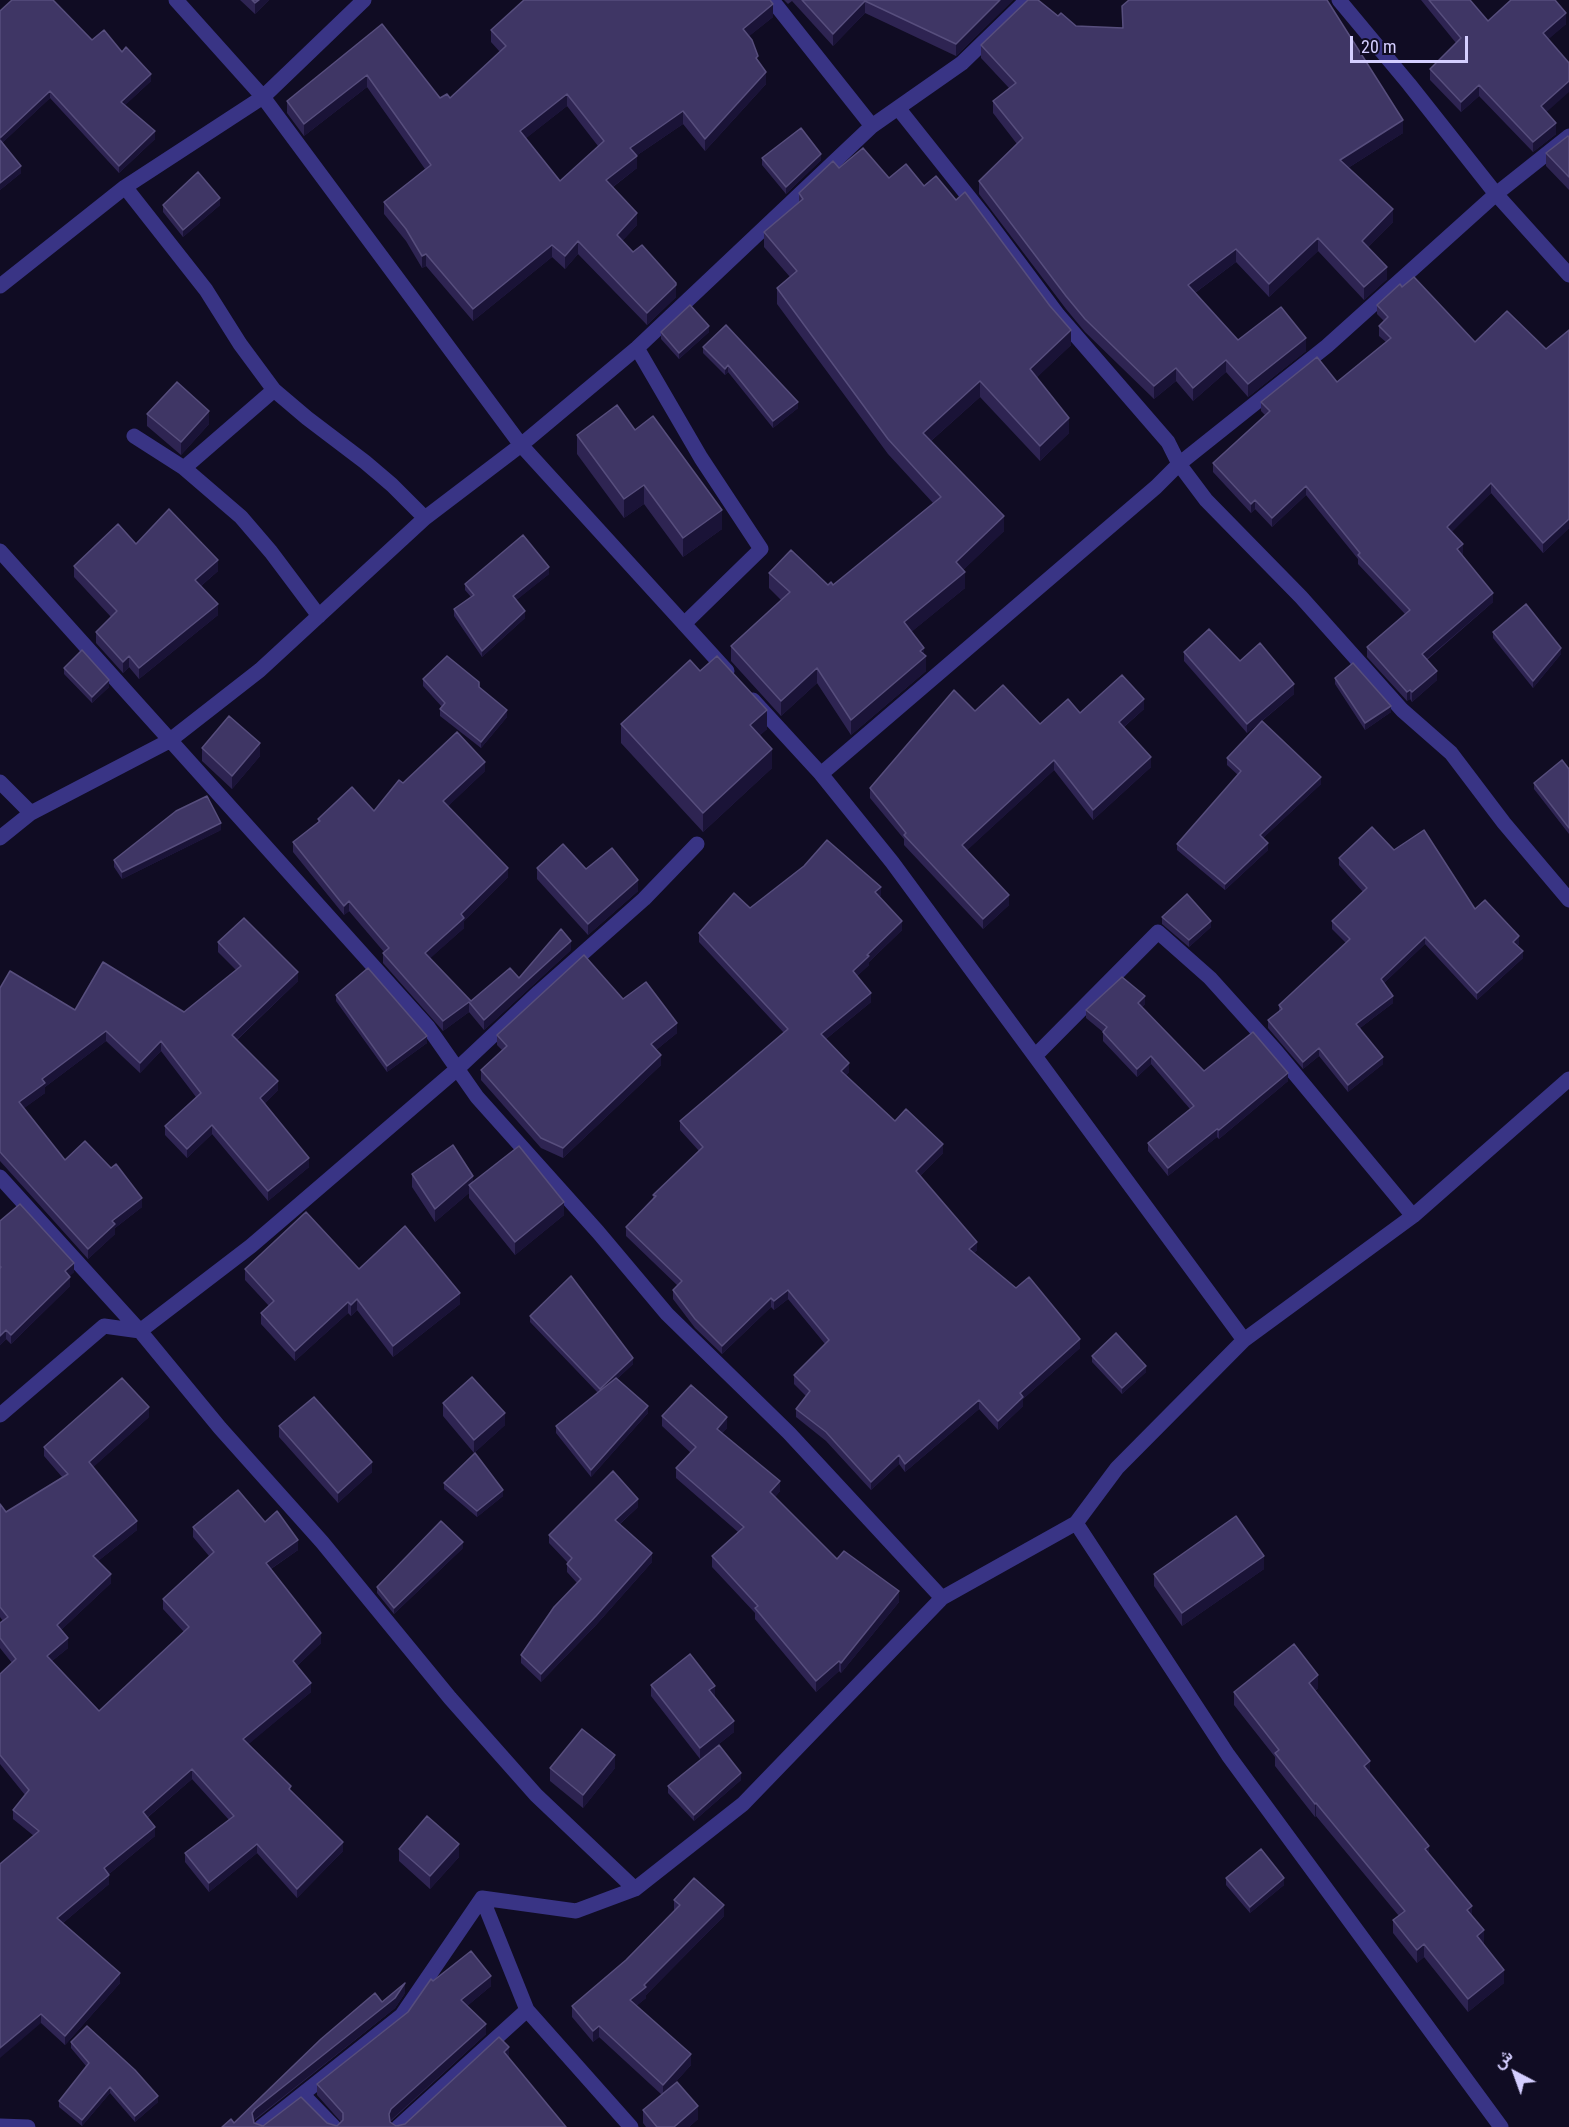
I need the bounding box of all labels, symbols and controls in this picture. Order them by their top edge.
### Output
scale bar [1353,24,1472,62]
text: 20 m [1361,36,1396,57]
north arrow [1485,2043,1545,2103]
text: ش [1489,2046,1516,2073]

